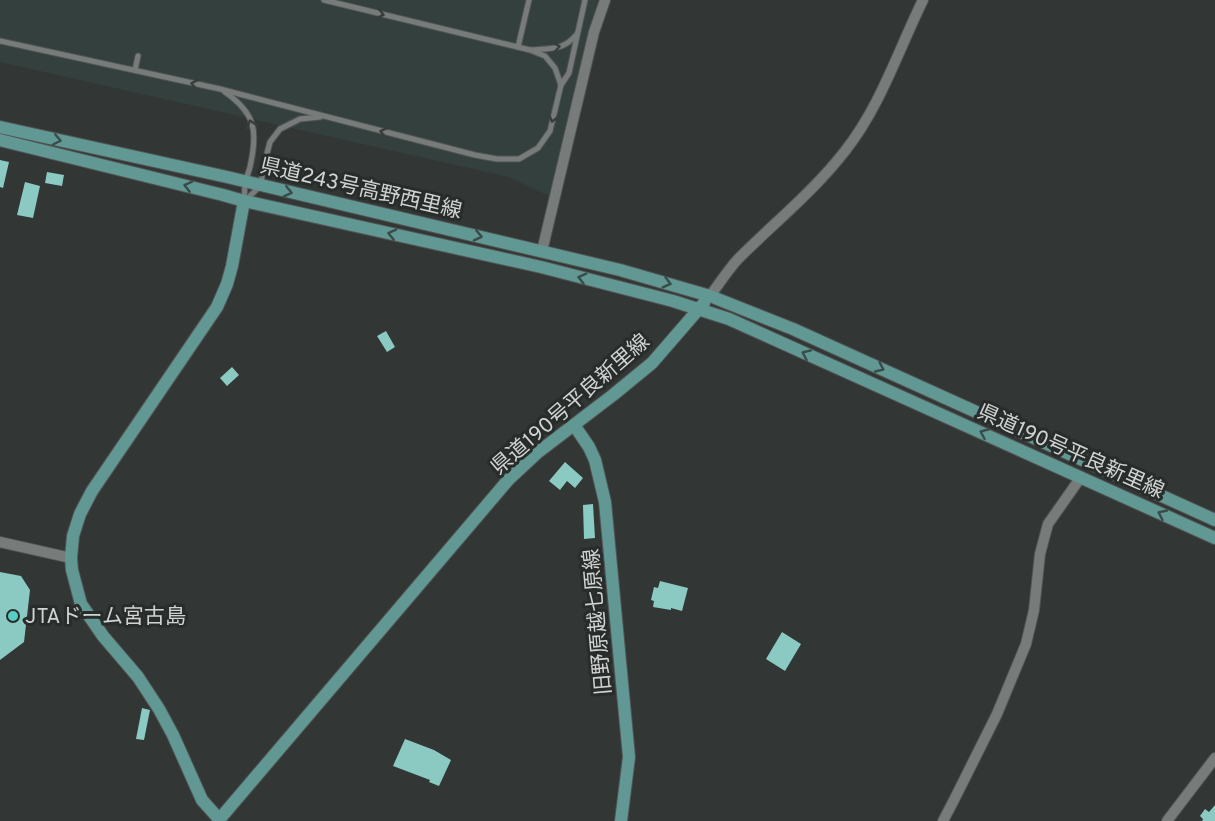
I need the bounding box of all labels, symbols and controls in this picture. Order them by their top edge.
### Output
one-way arrow [375,6,385,19]
one-way arrow [551,41,561,54]
one-way arrow [190,78,200,91]
one-way arrow [548,112,561,122]
one-way arrow [246,119,258,129]
one-way arrow [379,127,390,139]
one-way arrow [52,133,62,146]
street label: 県道243号高野西里線 [257,153,464,226]
one-way arrow [183,180,193,193]
one-way arrow [283,184,293,197]
one-way arrow [388,228,398,241]
one-way arrow [473,229,483,242]
one-way arrow [578,272,588,285]
one-way arrow [662,275,672,288]
street label: 県道190号平良新里線 [486,329,656,481]
one-way arrow [802,349,813,361]
one-way arrow [873,361,884,373]
street label: 県道190号平良新里線 [973,399,1168,506]
one-way arrow [980,429,991,441]
one-way arrow [1157,509,1168,521]
street label: 旧野原越七原線 [579,547,618,696]
place label: JTAドーム宮古島 [25,604,186,631]
marker: JTAドーム宮古島 [6,609,20,623]

